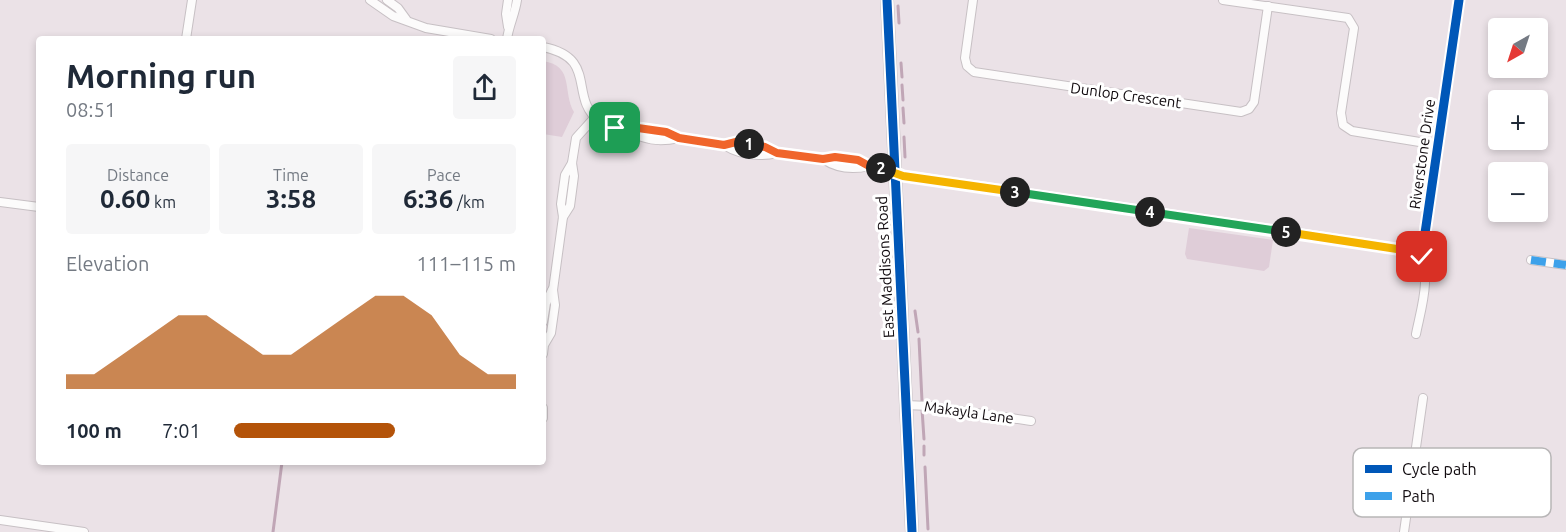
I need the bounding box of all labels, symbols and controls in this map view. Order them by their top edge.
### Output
north arrow [1488,18,1548,78]
map controls [1488,18,1548,222]
button: share [453,56,516,119]
text: Morning run [66,57,256,94]
street label: Dunlop Crescent [1069,79,1183,111]
button: + [1488,90,1548,150]
text: 08:51 [66,98,116,121]
street label: Riverstone Drive [1406,98,1438,210]
pin [589,102,640,153]
icon: arrive [598,111,631,144]
pin: 1 [734,129,764,159]
text: 1 [744,135,754,153]
pin: 2 [866,153,896,183]
text: 2 [876,159,886,177]
button: − [1488,162,1548,222]
text: Distance [107,166,169,184]
text: Time [273,166,309,184]
text: Pace [427,166,461,184]
pin: 3 [1000,177,1030,207]
text: 3 [1010,183,1020,201]
text: 0.60 [100,184,150,213]
text: 3:58 [266,184,316,213]
text: 6:36 [403,184,453,213]
text: km [150,193,176,211]
text: /km [453,193,485,211]
street label: East Maddisons Road [873,196,897,338]
pin: 4 [1135,197,1165,227]
text: 4 [1145,203,1155,221]
pin: 5 [1271,217,1301,247]
text: 5 [1281,223,1291,241]
pin [1396,231,1447,282]
icon: check [1405,240,1438,273]
text: Elevation [66,252,149,275]
text: 111–115 m [417,252,516,275]
street label: Makayla Lane [923,397,1015,427]
text: 100 m [66,419,122,442]
text: 7:01 [162,419,201,442]
legend [1353,448,1551,517]
text: Cycle path [1402,460,1477,478]
text: Path [1402,487,1435,505]

